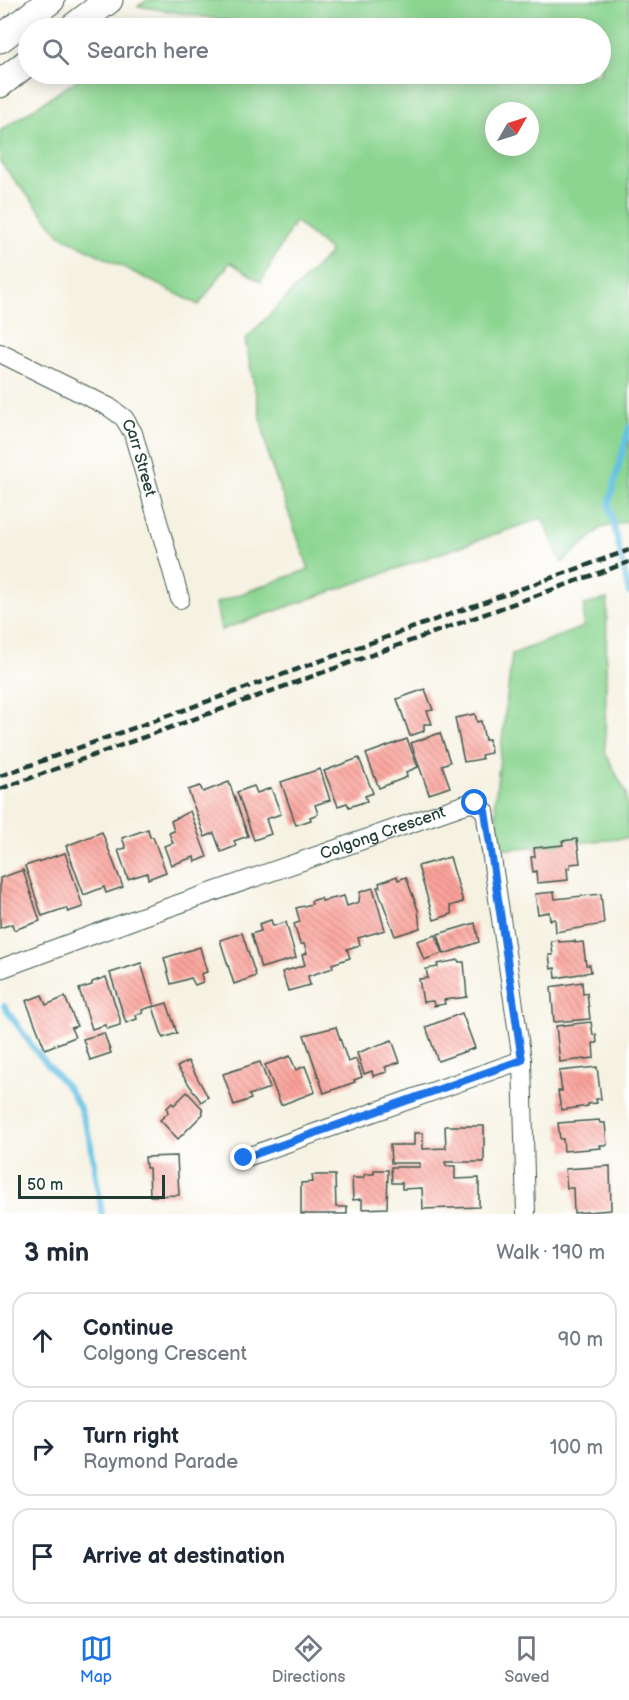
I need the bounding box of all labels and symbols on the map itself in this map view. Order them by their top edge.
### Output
north arrow [485,102,539,156]
street label: Carr Street [117,415,160,498]
route start [461,789,487,815]
street label: Colgong Crescent [317,802,448,864]
route end [230,1144,256,1170]
scale bar [18,1172,165,1200]

